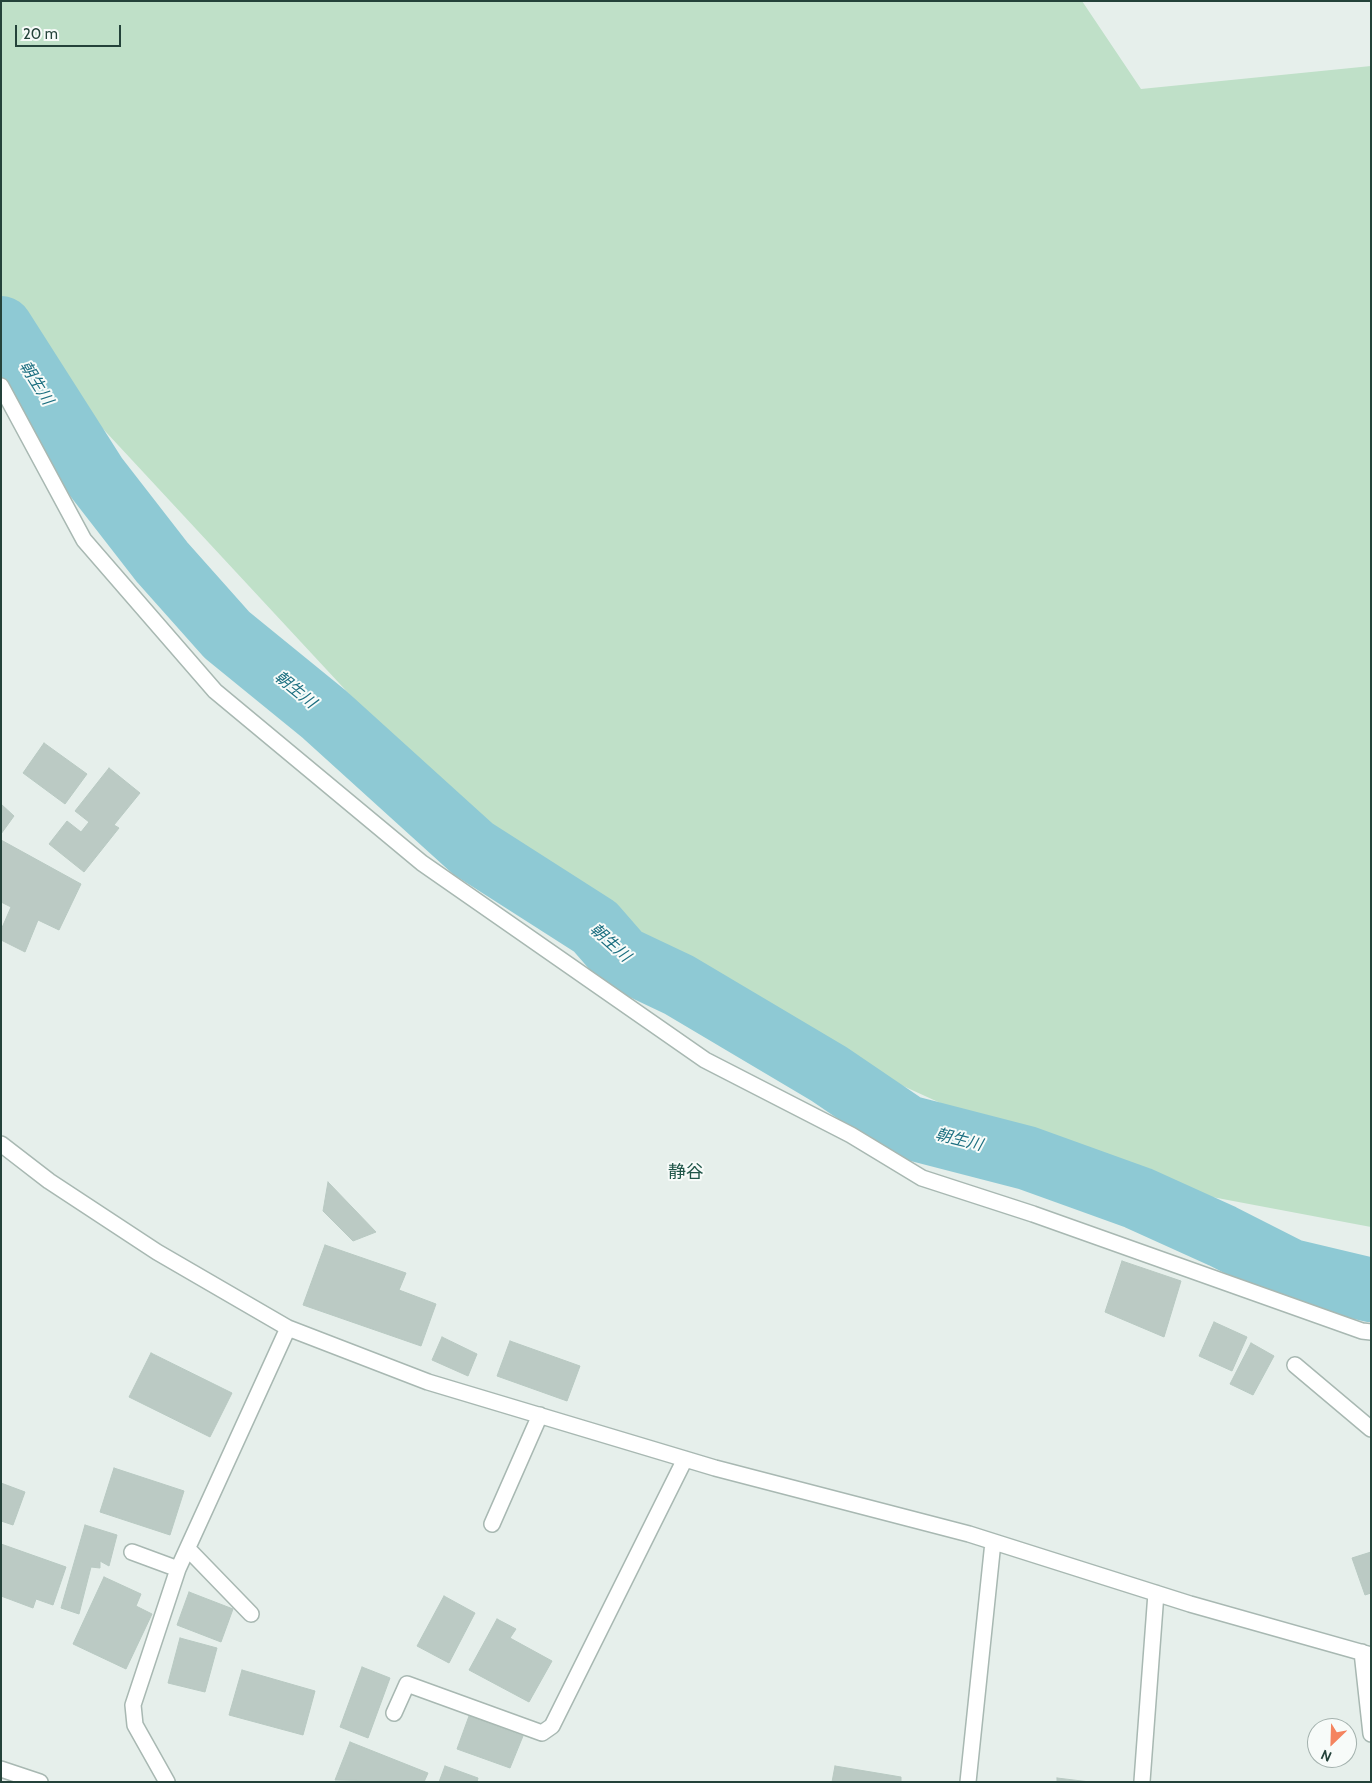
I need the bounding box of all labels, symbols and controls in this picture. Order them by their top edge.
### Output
scale bar [18,15,124,47]
text: 20 m [23,25,58,43]
water label: 朝生川 [15,358,57,408]
water label: 朝生川 [270,667,320,713]
water label: 朝生川 [586,920,634,966]
water label: 朝生川 [933,1125,985,1155]
district label: 静谷 [668,1162,704,1184]
north arrow [1307,1718,1357,1768]
text: N [1318,1746,1334,1766]

